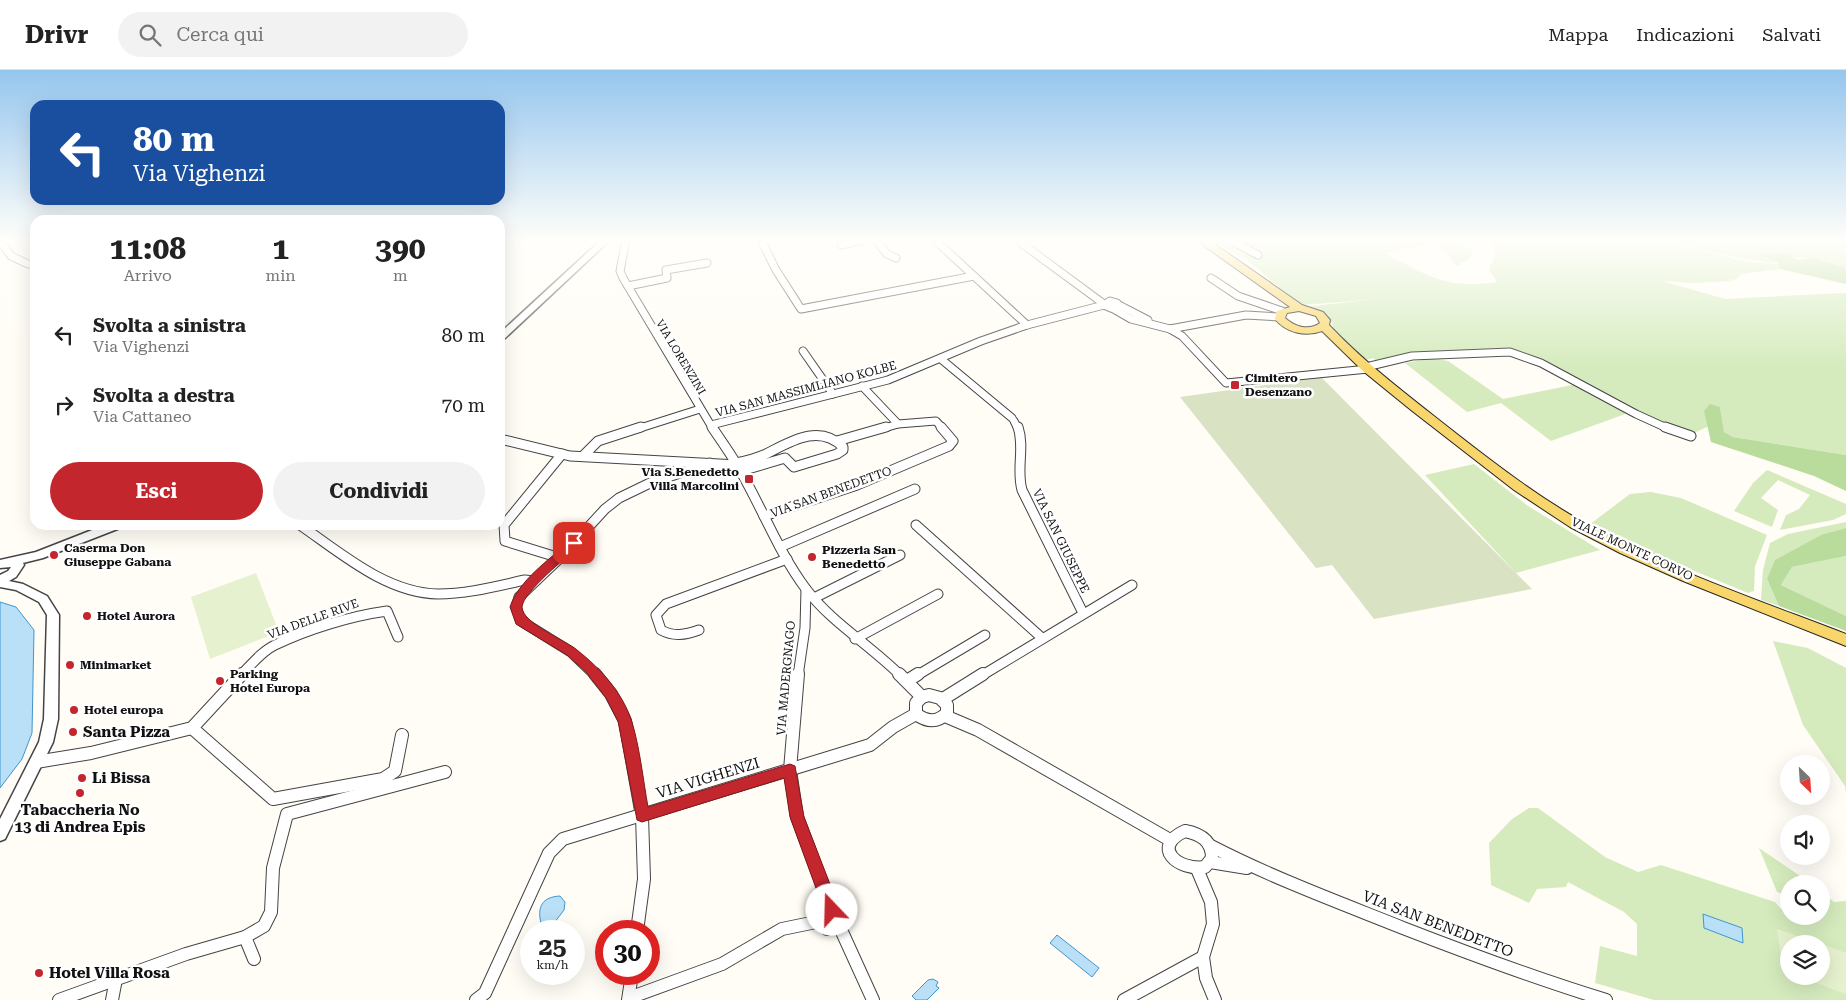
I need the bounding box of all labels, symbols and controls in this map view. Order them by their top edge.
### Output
search box [118,12,468,57]
text: Drivr [25,21,88,49]
icon: search [136,21,164,49]
text: Cerca qui [176,23,264,46]
text: Mappa [1548,24,1608,45]
text: Indicazioni [1636,24,1734,45]
text: Salvati [1762,24,1821,45]
text: 80 m [133,119,215,160]
icon: left [50,120,115,185]
text: Via Vighenzi [133,161,266,186]
text: 11:08 [109,231,186,266]
text: 1 [272,231,289,266]
text: 390 [375,231,425,266]
text: Arrivo [124,266,172,285]
text: min [266,266,296,285]
text: m [393,266,408,285]
text: Svolta a sinistra [93,314,246,337]
street label: VIA LORENZINI [653,317,708,397]
icon: left [50,321,78,349]
text: 80 m [442,324,485,347]
text: Via Vighenzi [93,337,189,356]
street label: VIA SAN MASSIMLIANO KOLBE [714,358,898,420]
place label: Cimitero Desenzano [1245,371,1312,399]
marker: Cimitero Desenzano [1229,379,1241,391]
text: Svolta a destra [93,384,235,407]
icon: right [50,391,78,419]
text: 70 m [442,394,485,417]
text: Via Cattaneo [93,407,192,426]
button: Esci [50,462,263,520]
button: Condividi [273,462,485,520]
street label: VIA SAN BENEDETTO [768,464,894,520]
place label: Via S.Benedetto Villa Marcolini [642,465,739,493]
marker: Via S.Benedetto Villa Marcolini [743,473,755,485]
street label: VIA SAN GIUSEPPE [1030,487,1092,595]
street label: VIALE MONTE CORVO [1569,515,1695,583]
pin [553,522,595,564]
icon: arrive [560,529,588,557]
place label: Caserma Don Giuseppe Gabana [64,541,171,569]
place label: Pizzeria San Benedetto [822,543,896,571]
marker: Caserma Don Giuseppe Gabana [48,549,60,561]
marker: Pizzeria San Benedetto [806,551,818,563]
street label: VIA DELLE RIVE [266,596,360,642]
place label: Hotel Aurora [97,609,175,623]
marker: Hotel Aurora [81,610,93,622]
street label: VIA MADERGNAGO [774,620,798,736]
place label: Minimarket [80,658,152,672]
marker: Minimarket [64,659,76,671]
place label: Parking Hotel Europa [230,667,310,695]
marker: Parking Hotel Europa [214,675,226,687]
place label: Hotel europa [84,703,163,717]
marker: Hotel europa [68,704,80,716]
place label: Santa Pizza [83,723,170,741]
marker: Santa Pizza [67,726,79,738]
street label: VIA VIGHENZI [654,754,762,802]
north arrow [1780,755,1830,805]
map controls [1780,755,1830,985]
place label: Li Bissa [92,769,151,787]
marker: Li Bissa [76,772,88,784]
marker: Tabaccheria No 13 di Andrea Epis [74,787,86,799]
place label: Tabaccheria No 13 di Andrea Epis [14,801,146,836]
button: sound [1780,815,1830,865]
button: search [1780,875,1830,925]
position arrow [805,883,857,935]
street label: VIA SAN BENEDETTO [1360,887,1516,961]
speed limit sign: 30 [595,920,660,985]
text: 25 [538,932,567,961]
button: layers [1780,935,1830,985]
text: km/h [536,958,569,972]
place label: Hotel Villa Rosa [49,964,170,982]
marker: Hotel Villa Rosa [33,967,45,979]

